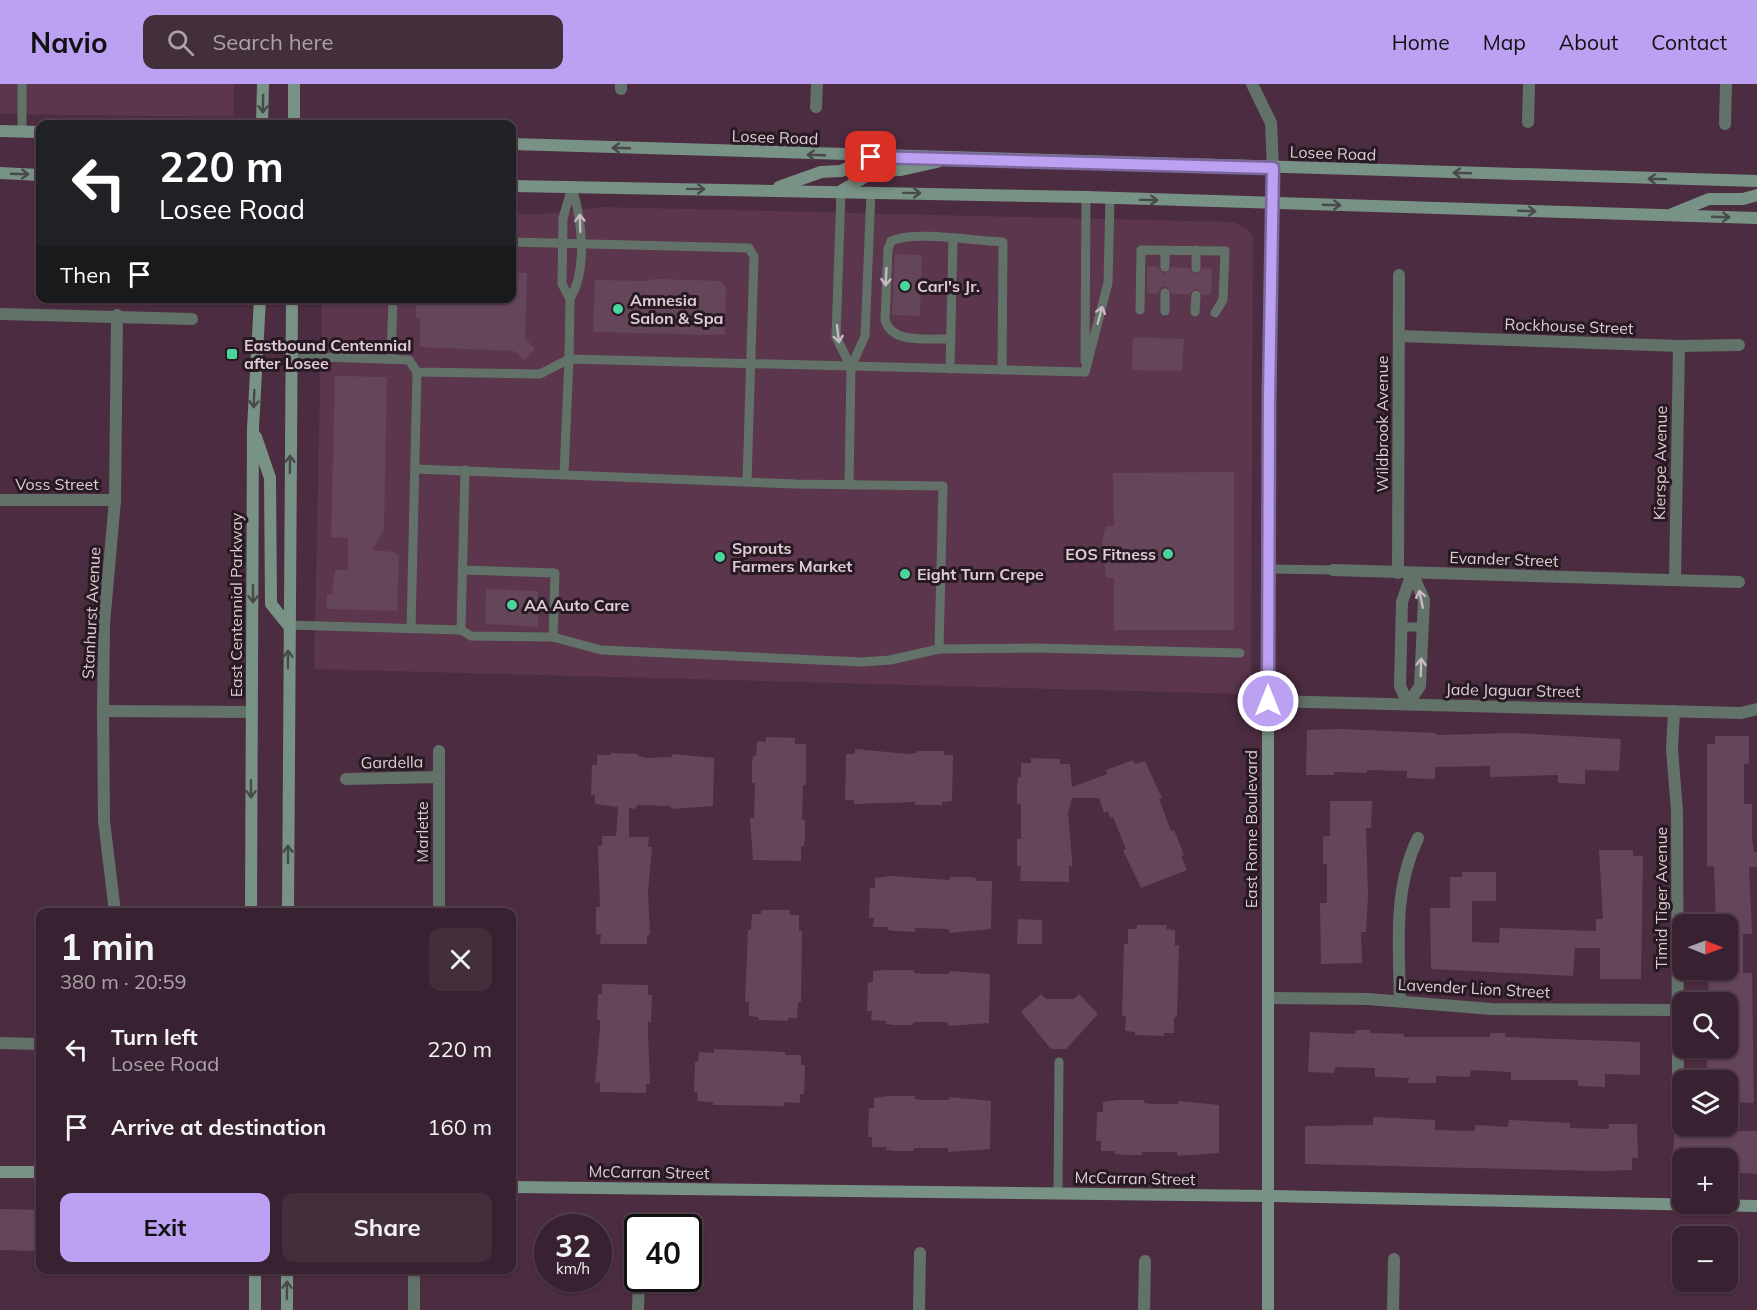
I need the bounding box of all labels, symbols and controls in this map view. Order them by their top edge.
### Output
search box [143,15,563,69]
text: Navio [30,25,107,60]
icon: search [164,26,197,59]
text: Search here [212,28,333,56]
text: Home [1392,29,1450,55]
text: Map [1483,29,1526,55]
text: About [1559,29,1618,55]
text: Contact [1651,29,1727,55]
one-way arrow [257,94,269,114]
street label: Losee Road [731,125,819,149]
pin [845,131,896,182]
text: 220 m [159,140,284,193]
icon: arrive [854,140,887,173]
street label: Losee Road [1289,141,1377,165]
one-way arrow [612,142,632,154]
icon: left [60,144,138,222]
one-way arrow [806,149,826,161]
one-way arrow [10,168,30,180]
one-way arrow [1452,168,1472,179]
one-way arrow [1647,173,1667,184]
one-way arrow [685,183,705,195]
one-way arrow [901,187,921,199]
text: Losee Road [159,192,305,226]
one-way arrow [1138,194,1158,205]
one-way arrow [1321,199,1341,211]
one-way arrow [1516,205,1536,217]
one-way arrow [1711,211,1731,223]
one-way arrow [574,214,585,234]
icon: arrive [123,258,156,291]
text: Then [60,261,111,289]
one-way arrow [881,266,892,286]
place label: Carl's Jr. [917,276,980,296]
marker: Carl's Jr. [898,279,912,293]
place label: Amnesia Salon & Spa [630,290,723,328]
marker: Amnesia Salon & Spa [611,302,625,316]
one-way arrow [1094,306,1106,325]
street label: Rockhouse Street [1504,314,1634,338]
one-way arrow [833,323,844,343]
place label: Eastbound Centennial after Losee [244,335,411,373]
marker: Eastbound Centennial after Losee [225,347,239,361]
street label: Wildbrook Avenue [1372,356,1392,492]
one-way arrow [248,388,259,408]
street label: Kierspe Avenue [1649,406,1671,520]
one-way arrow [284,454,296,474]
street label: Voss Street [15,474,99,494]
street label: East Centennial Parkway [226,512,246,697]
place label: Sprouts Farmers Market [732,538,852,576]
place label: EOS Fitness [1065,544,1156,564]
street label: Stanhurst Avenue [78,546,104,680]
marker: EOS Fitness [1161,547,1175,561]
street label: Evander Street [1449,547,1559,571]
marker: Sprouts Farmers Market [713,550,727,564]
place label: Eight Turn Crepe [917,564,1044,584]
marker: Eight Turn Crepe [898,567,912,581]
one-way arrow [247,583,258,603]
one-way arrow [1415,590,1426,609]
place label: AA Auto Care [524,595,630,615]
marker: AA Auto Care [505,598,519,612]
one-way arrow [282,649,294,669]
one-way arrow [1415,658,1426,678]
position arrow [1236,669,1300,733]
street label: Jade Jaguar Street [1445,679,1581,701]
street label: East Rome Boulevard [1241,750,1261,908]
street label: Gardella [361,751,423,773]
one-way arrow [245,778,257,798]
street label: Marlette [412,801,432,863]
street label: Timid Tiger Avenue [1651,827,1671,969]
one-way arrow [282,844,294,864]
north arrow [1672,914,1738,980]
map controls [1672,914,1738,1292]
text: 1 min [60,924,155,969]
button: close [429,928,492,991]
text: 380 m · 20:59 [60,969,186,994]
street label: Lavender Lion Street [1397,974,1551,1002]
button: search [1672,992,1738,1058]
text: Turn left [111,1023,198,1051]
icon: left [60,1033,93,1066]
text: 220 m [427,1035,492,1063]
text: Losee Road [111,1051,219,1076]
button: layers [1672,1070,1738,1136]
icon: arrive [60,1111,93,1144]
text: Arrive at destination [111,1113,326,1141]
text: 160 m [427,1113,492,1141]
button: + [1672,1148,1738,1214]
street label: McCarran Street [588,1161,710,1183]
street label: McCarran Street [1074,1167,1196,1189]
button: Exit [60,1193,270,1262]
button: Share [282,1193,492,1262]
speed limit sign: 40 [624,1214,702,1292]
button: − [1672,1226,1738,1292]
text: 32 [555,1227,591,1265]
text: km/h [556,1259,590,1278]
one-way arrow [281,1280,293,1300]

